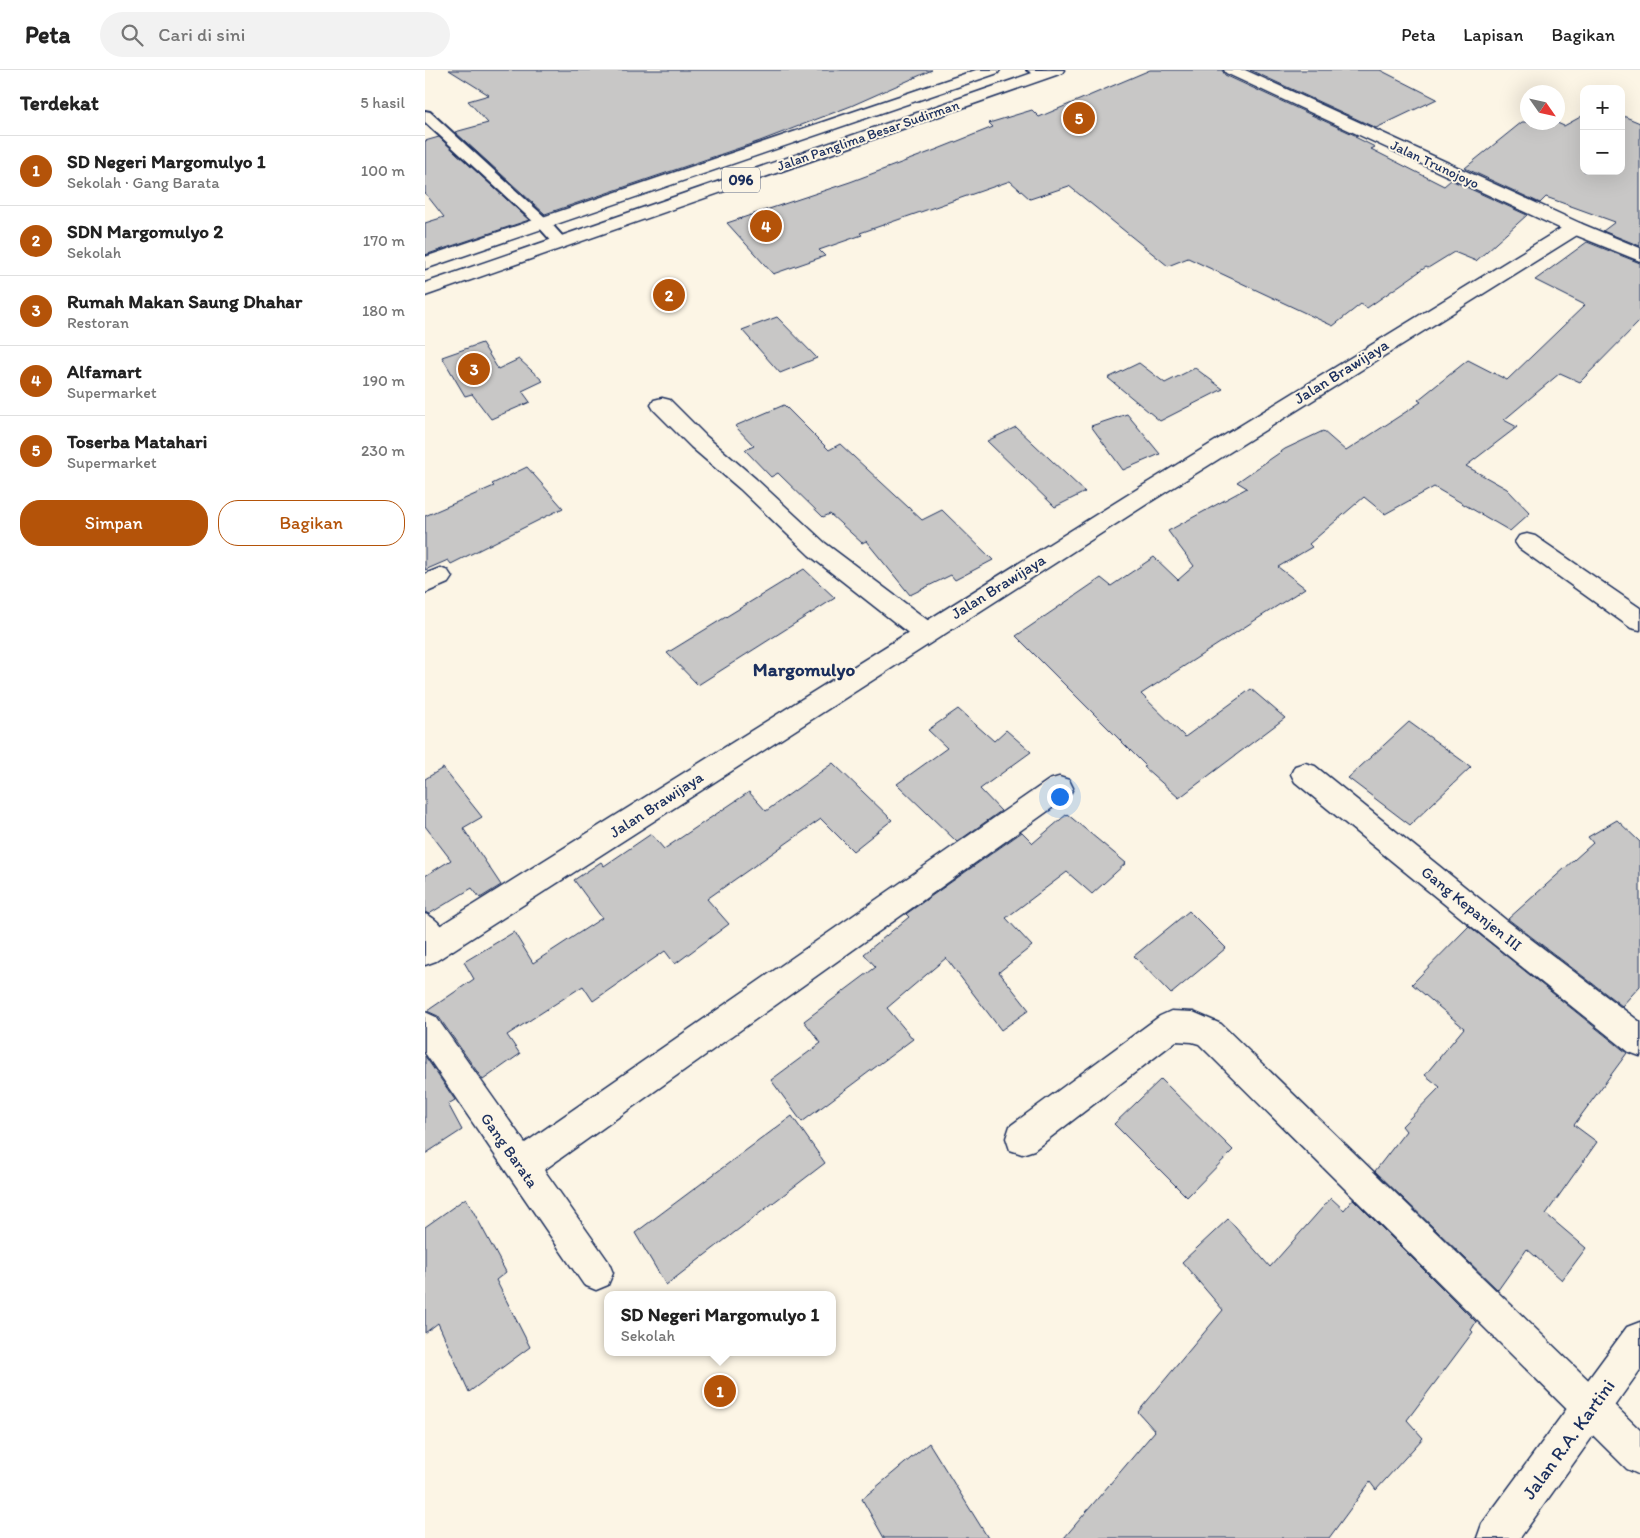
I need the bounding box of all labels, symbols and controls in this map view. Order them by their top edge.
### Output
search box [100,12,450,57]
text: Peta [25,20,70,49]
icon: search [118,21,146,49]
text: Cari di sini [158,23,245,46]
text: Peta [1401,24,1435,46]
text: Lapisan [1463,24,1523,46]
text: Bagikan [1551,24,1615,46]
north arrow [1520,85,1565,130]
map controls [1580,85,1625,175]
button: + [1580,85,1625,130]
text: Terdekat [20,90,99,115]
text: 5 hasil [360,93,405,112]
street label: Jalan Panglima Besar Sudirman [775,96,962,175]
pin: 5 [1063,99,1095,137]
button: − [1580,130,1625,175]
street label: Jalan Trunojoyo [1388,137,1482,192]
text: SD Negeri Margomulyo 1 [67,150,266,173]
text: 1 [32,161,40,180]
text: 100 m [361,161,405,180]
road number: 096 [722,168,760,192]
text: Sekolah · Gang Barata [67,173,220,192]
pin: 4 [750,207,782,245]
text: SDN Margomulyo 2 [67,220,223,243]
text: 2 [32,231,40,250]
text: 170 m [363,231,405,250]
text: Sekolah [67,243,121,262]
pin: 2 [653,276,685,314]
text: Rumah Makan Saung Dhahar [67,290,302,313]
text: 3 [32,301,40,320]
text: 180 m [362,301,405,320]
text: Restoran [67,313,129,332]
street label: Jalan Brawijaya [1291,334,1393,408]
pin: 3 [458,350,490,388]
text: Alfamart [67,360,142,383]
text: 4 [31,371,41,390]
text: 190 m [362,371,405,390]
text: Supermarket [67,383,157,402]
text: Toserba Matahari [67,430,207,453]
text: 5 [32,441,40,460]
text: 230 m [361,441,405,460]
text: Supermarket [67,453,157,472]
button: Simpan [20,500,208,546]
button: Bagikan [218,500,405,546]
street label: Jalan Brawijaya [948,549,1050,623]
district label: Margomulyo [753,658,855,681]
street label: Jalan Brawijaya [606,767,707,842]
your location [1047,784,1073,810]
street label: Gang Kepanjen III [1418,862,1526,955]
street label: Gang Barata [477,1109,543,1192]
popup [604,1291,836,1356]
text: SD Negeri Margomulyo 1 [621,1303,819,1326]
text: Sekolah [621,1326,675,1345]
pin: 1 [704,1372,736,1410]
street label: Jalan R.A. Kartini [1517,1375,1620,1504]

